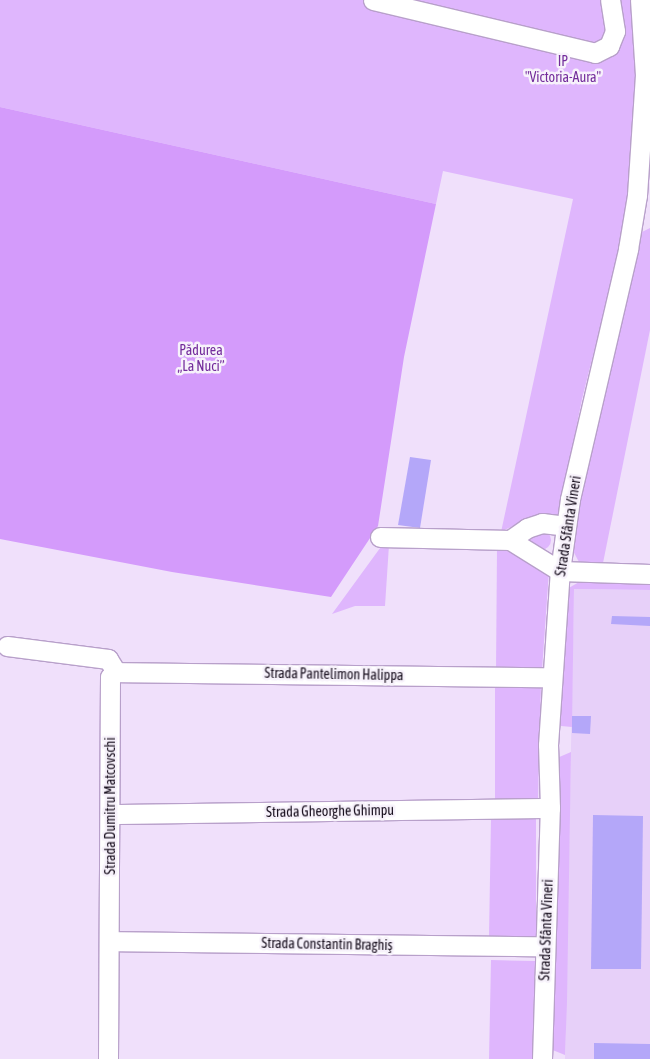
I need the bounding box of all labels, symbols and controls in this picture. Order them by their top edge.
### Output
park label: IP "Victoria-Aura" [525,53,601,85]
park label: Pădurea „La Nuci” [178,342,224,374]
street label: Strada Sfânta Vineri [552,475,584,577]
street label: Strada Pantelimon Halippa [264,664,404,684]
street label: Strada Dumitru Matcovschi [102,737,118,875]
street label: Strada Gheorghe Ghimpu [266,801,394,821]
street label: Strada Sfânta Vineri [536,879,556,981]
street label: Strada Constantin Braghiş [261,934,393,954]

